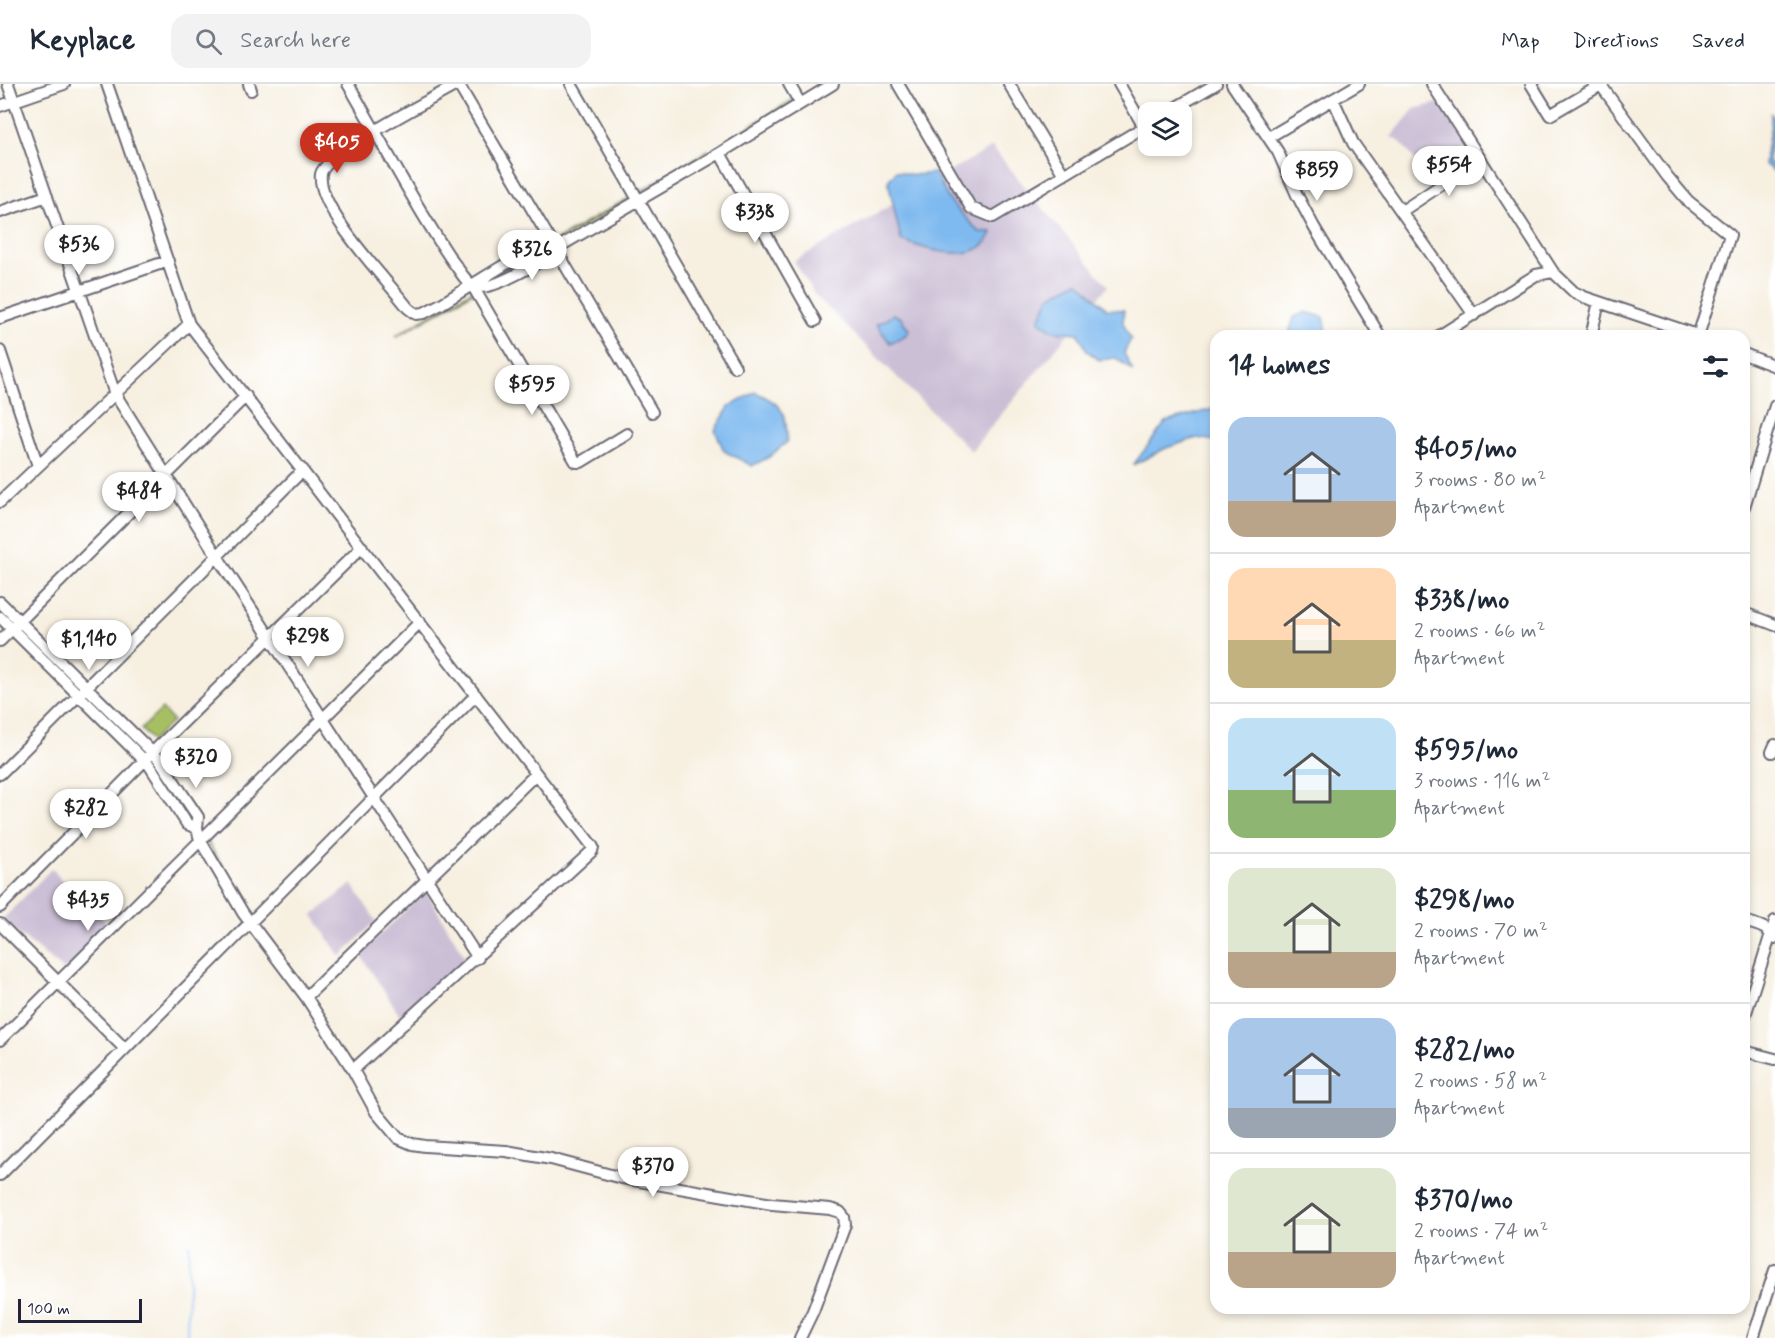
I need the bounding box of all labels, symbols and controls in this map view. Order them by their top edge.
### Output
search box [171,14,591,68]
text: Keyplace [30,23,135,60]
icon: search [192,25,225,58]
text: Search here [240,27,351,55]
text: Map [1501,27,1540,55]
text: Directions [1573,27,1659,55]
text: Saved [1692,27,1745,55]
map controls [1138,102,1192,156]
button: layers [1138,102,1192,156]
pin: $405 [301,123,373,174]
text: $405 [314,129,360,156]
pin: $554 [1413,146,1485,197]
pin: $859 [1281,151,1353,202]
text: $554 [1426,152,1472,179]
text: $859 [1295,157,1339,184]
pin: $338 [719,193,791,244]
text: $338 [735,199,775,226]
pin: $536 [43,225,115,276]
pin: $326 [496,230,568,281]
text: $536 [58,231,100,258]
text: $326 [512,236,552,263]
text: 14 homes [1228,349,1330,383]
icon: filters [1699,350,1732,383]
pin: $595 [496,365,568,416]
text: $595 [509,371,555,398]
text: $405/mo [1414,433,1517,467]
icon: home [1276,441,1348,513]
text: 3 rooms · 80 m² [1414,467,1546,494]
pin: $484 [103,472,175,523]
text: $484 [116,478,162,505]
text: Apartment [1414,494,1505,521]
text: $338/mo [1414,584,1509,618]
icon: home [1276,592,1348,664]
pin: $298 [272,617,344,668]
text: 2 rooms · 66 m² [1414,618,1545,645]
pin: $1,140 [40,620,138,671]
text: $298 [286,623,330,650]
text: $1,140 [61,626,117,653]
text: Apartment [1414,645,1505,672]
text: $595/mo [1414,734,1518,768]
pin: $320 [160,738,232,789]
icon: home [1276,742,1348,814]
text: $320 [174,744,218,771]
text: 3 rooms · 116 m² [1414,768,1550,795]
pin: $282 [50,789,122,840]
text: $282 [64,795,108,822]
text: Apartment [1414,795,1505,822]
pin: $435 [52,881,124,932]
text: $298/mo [1414,884,1515,918]
text: $435 [67,887,110,914]
icon: home [1276,892,1348,964]
text: 2 rooms · 70 m² [1414,918,1548,945]
text: Apartment [1414,945,1505,972]
text: $282/mo [1414,1034,1515,1068]
icon: home [1276,1042,1348,1114]
text: 2 rooms · 58 m² [1414,1068,1547,1095]
text: Apartment [1414,1095,1505,1122]
pin: $370 [617,1147,689,1198]
text: $370 [632,1153,674,1180]
text: $370/mo [1414,1184,1513,1218]
icon: home [1276,1192,1348,1264]
text: 2 rooms · 74 m² [1414,1218,1548,1245]
text: Apartment [1414,1245,1505,1272]
scale bar [18,1296,142,1324]
text: 100 m [27,1299,70,1320]

